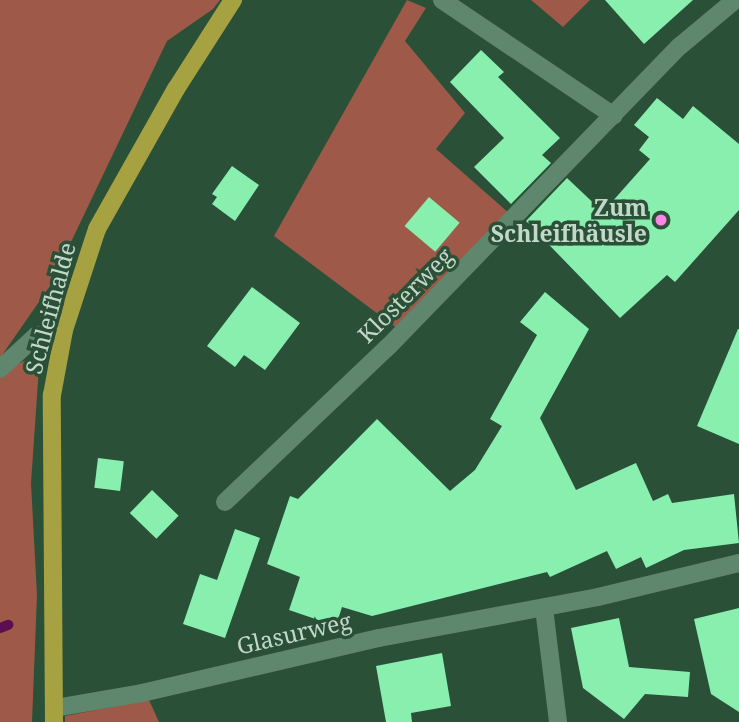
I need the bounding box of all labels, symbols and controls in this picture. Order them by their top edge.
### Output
place label: Zum Schleifhäusle [491,193,647,247]
marker: Zum Schleifhäusle [653,212,669,228]
street label: Schleifhalde [19,239,81,377]
street label: Klosterweg [352,242,458,348]
street label: Glasurweg [234,606,354,660]

